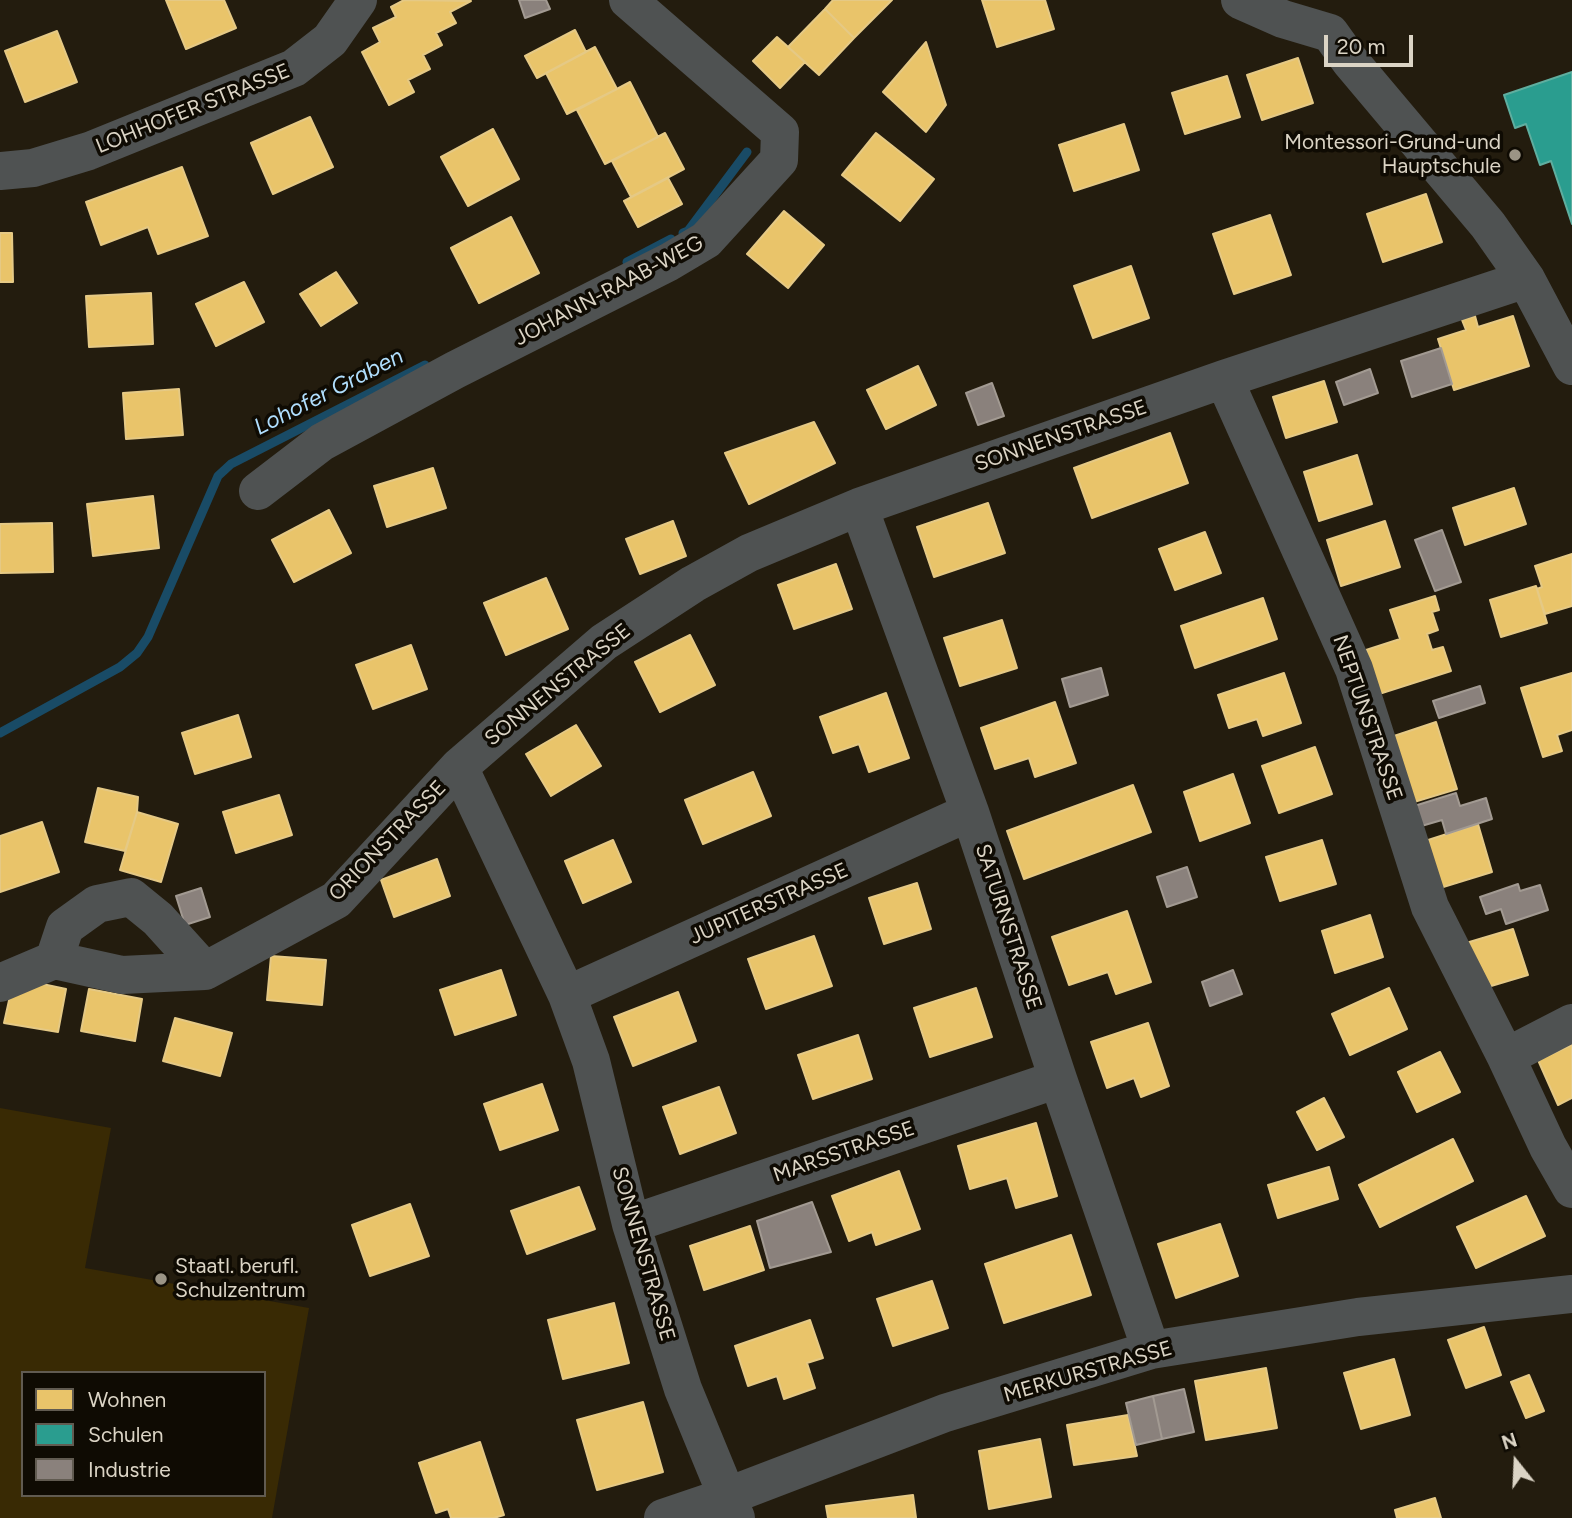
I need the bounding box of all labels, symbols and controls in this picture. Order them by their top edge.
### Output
scale bar [1327,21,1416,65]
text: 20 m [1337,34,1385,59]
street label: LOHHOFER STRASSE [92,59,294,159]
place label: Montessori-Grund-und Hauptschule [1284,130,1501,180]
marker: Montessori-Grund-und Hauptschule [1507,147,1523,163]
street label: JOHANN-RAAB-WEG [510,231,708,351]
water label: Lohofer Graben [250,343,408,441]
street label: SONNENSTRASSE [972,395,1150,477]
street label: SONNENSTRASSE [480,618,636,752]
street label: NEPTUNSTRASSE [1327,632,1407,804]
street label: ORIONSTRASSE [324,775,452,907]
street label: SATURNSTRASSE [969,841,1047,1013]
street label: JUPITERSTRASSE [686,858,852,950]
street label: MARSSTRASSE [770,1116,918,1188]
street label: SONNENSTRASSE [606,1164,680,1344]
place label: Staatl. berufl. Schulzentrum [175,1254,305,1304]
marker: Staatl. berufl. Schulzentrum [153,1271,169,1287]
street label: MERKURSTRASSE [1001,1336,1175,1408]
legend [21,1371,266,1497]
text: Wohnen [88,1387,166,1412]
text: Schulen [88,1422,164,1447]
north arrow [1481,1427,1551,1497]
text: N [1499,1428,1520,1455]
text: Industrie [88,1457,171,1482]

